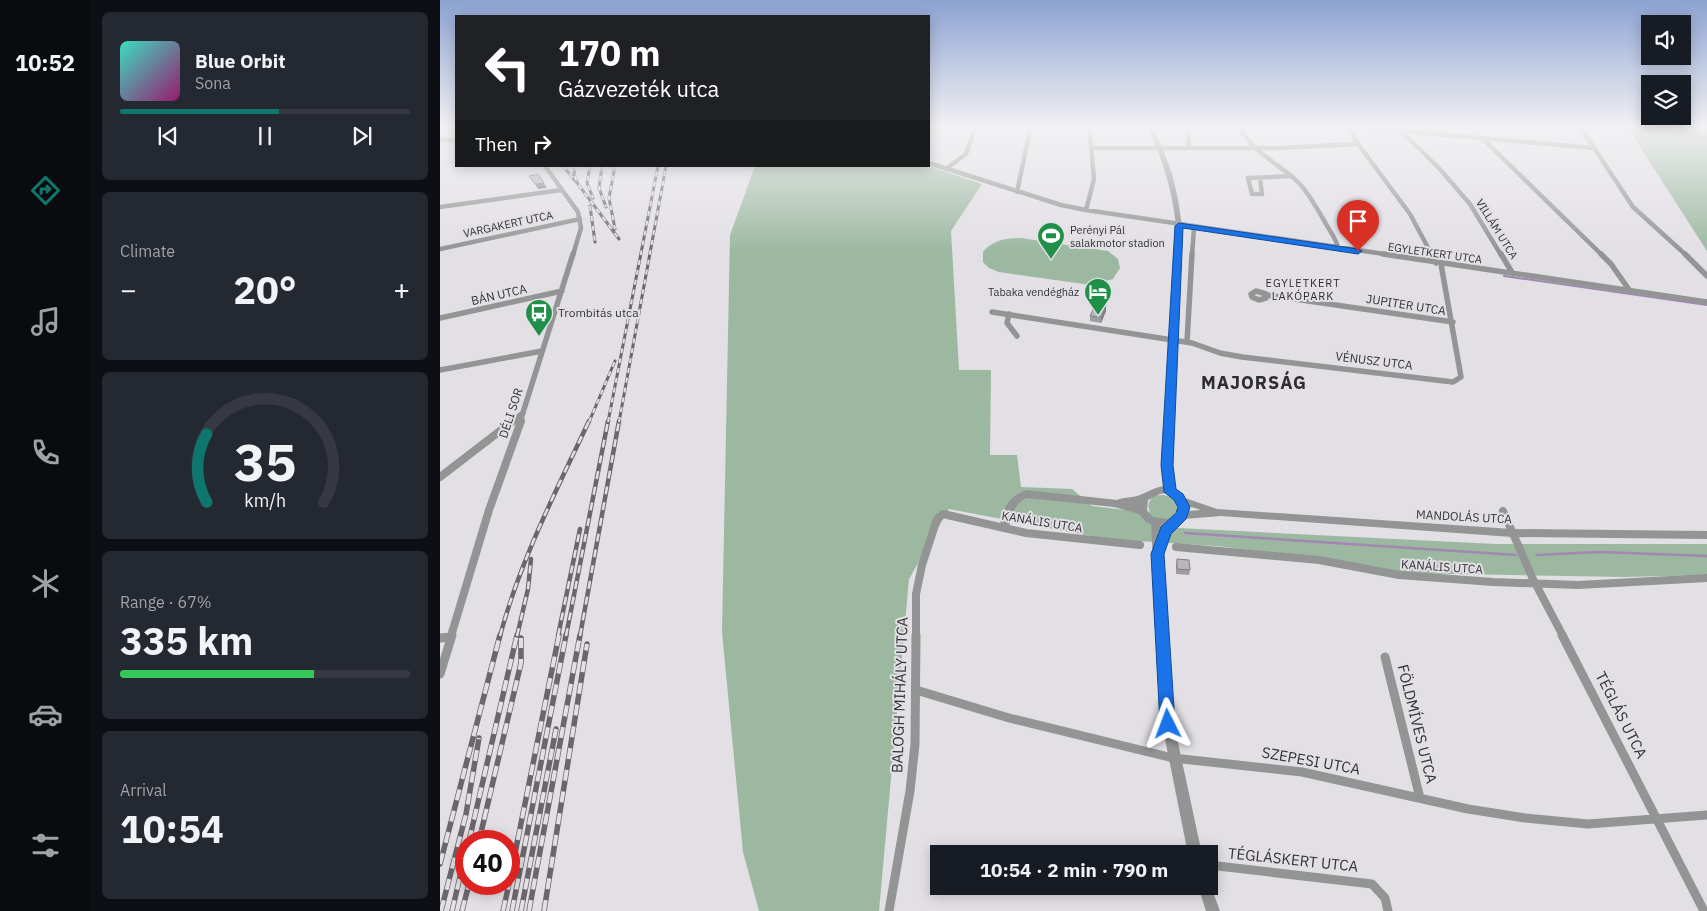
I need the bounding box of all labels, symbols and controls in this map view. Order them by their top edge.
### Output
map controls [1641,15,1691,125]
button: sound [1641,15,1691,65]
text: 170 m [558,30,661,76]
icon: left [475,35,540,100]
text: 10:52 [15,48,75,77]
text: Blue Orbit [195,49,285,73]
text: Sona [195,73,231,93]
text: Gázvezeték utca [558,74,719,103]
button: layers [1641,75,1691,125]
icon: previous [154,122,182,150]
icon: pause [251,122,279,150]
icon: next [348,122,376,150]
icon: right [528,130,556,158]
text: Then [475,132,518,156]
icon: directions [28,173,63,208]
street label: VILLÁM UTCA [1473,196,1521,262]
pin [1337,200,1379,251]
icon: arrive [1344,207,1372,235]
street label: VARGAKERT UTCA [462,208,554,240]
sports icon: Perényi Pál salakmotor stadion [1036,221,1066,260]
place label: Perényi Pál salakmotor stadion [1070,223,1165,250]
street label: EGYLETKERT UTCA [1387,239,1483,267]
text: Climate [120,241,175,261]
text: 20° [233,265,297,314]
text: − [120,271,137,308]
text: + [393,271,410,308]
district label: EGYLETKERT LAKÓPARK [1266,276,1340,303]
hotel icon: Tabaka vendégház [1083,277,1113,316]
street label: BÁN UTCA [470,281,528,308]
place label: Tabaka vendégház [988,285,1079,299]
street label: JUPITER UTCA [1365,291,1447,318]
bus stop icon: Trombitás utca [524,298,554,337]
icon: music [28,304,63,339]
place label: Trombitás utca [558,305,639,320]
street label: VÉNUSZ UTCA [1335,348,1414,373]
district label: MAJORSÁG [1201,370,1307,394]
street label: DÉLI SOR [495,386,526,440]
text: 35 [234,428,296,495]
icon: phone [28,435,63,470]
text: km/h [244,489,286,512]
street label: MANDOLÁS UTCA [1416,506,1513,527]
street label: KANÁLIS UTCA [1000,508,1084,535]
street label: KANÁLIS UTCA [1401,556,1484,577]
icon: climate [28,566,63,601]
text: Range · 67% [120,592,212,612]
text: 335 km [120,616,253,665]
street label: BALOGH MIHÁLY UTCA [887,616,912,773]
street label: FÖLDMÍVES UTCA [1394,662,1442,786]
street label: TÉGLÁS UTCA [1591,668,1652,762]
icon: car [28,697,63,732]
position arrow [1141,697,1193,749]
street label: SZEPESI UTCA [1260,743,1362,779]
text: Arrival [120,780,167,800]
text: 10:54 [120,804,224,853]
icon: filters [28,828,63,863]
speed limit sign: 40 [455,830,520,895]
street label: TÉGLÁSKERT UTCA [1227,843,1360,876]
text: 10:54 · 2 min · 790 m [980,858,1168,882]

